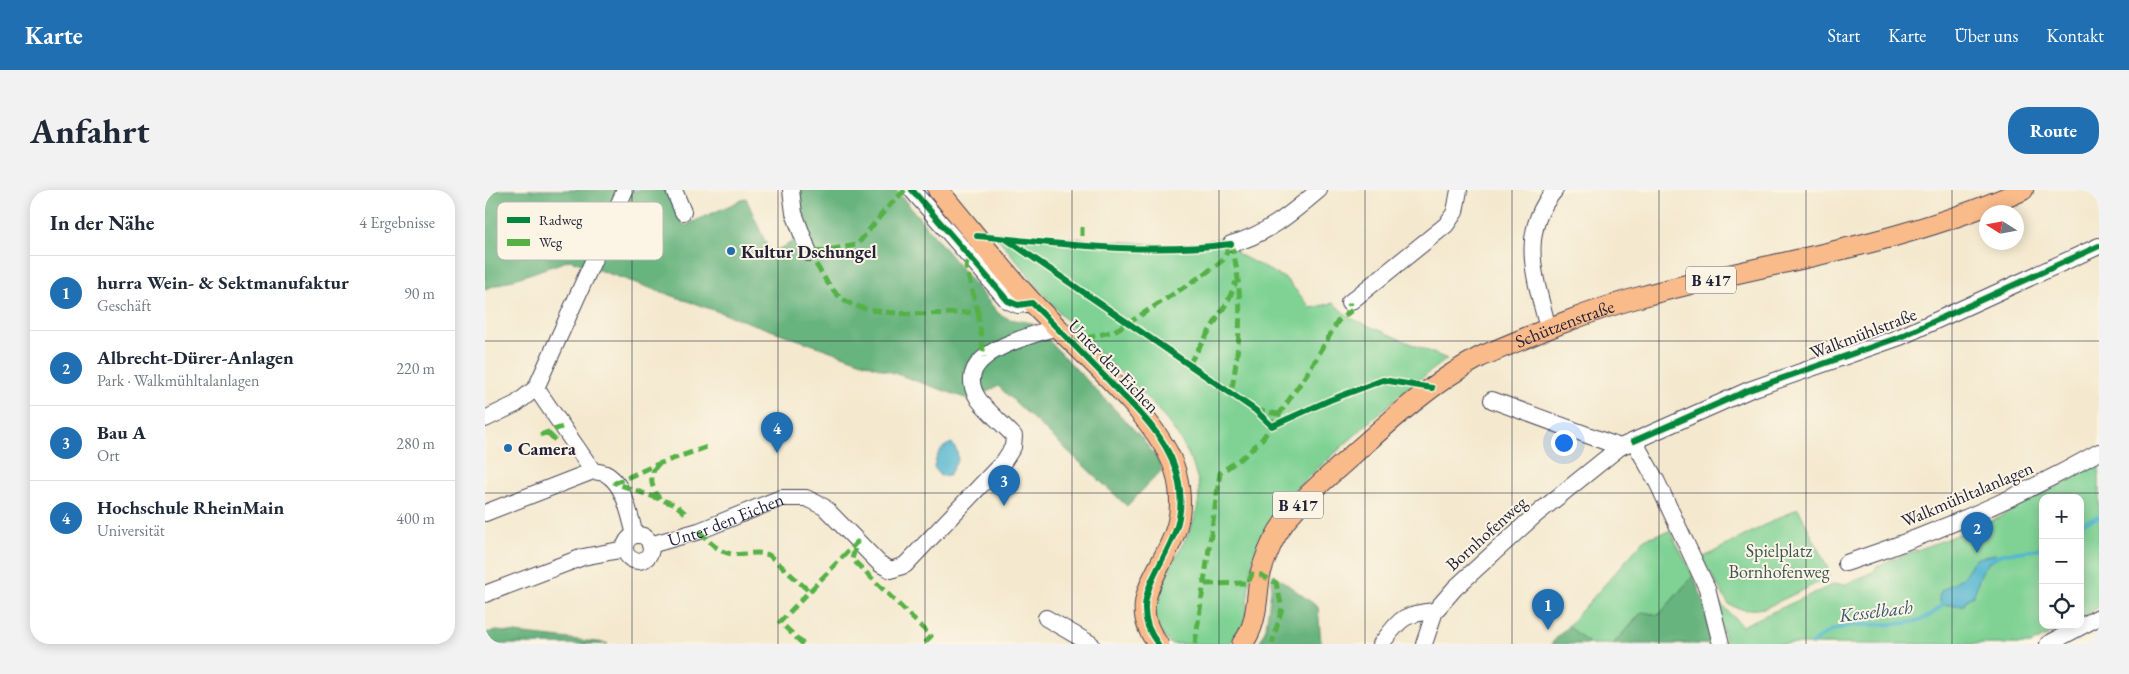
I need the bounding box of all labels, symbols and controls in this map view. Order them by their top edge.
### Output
text: Karte [25,20,83,51]
text: Start [1827,24,1860,47]
text: Karte [1888,24,1926,47]
text: Über uns [1954,24,2018,47]
text: Kontakt [2046,24,2104,47]
button: Route [2008,107,2099,154]
text: Anfahrt [30,108,150,153]
legend [497,202,663,260]
north arrow [1979,205,2024,250]
text: In der Nähe [50,209,155,236]
text: Radweg [539,211,583,229]
text: 4 Ergebnisse [359,212,435,233]
text: Weg [539,233,563,251]
place label: Kultur Dschungel [741,240,877,263]
marker: Kultur Dschungel [725,245,737,257]
road number: B 417 [1686,266,1736,294]
text: hurra Wein- & Sektmanufaktur [97,270,349,295]
text: 1 [62,283,70,304]
text: 90 m [404,283,435,304]
street label: Schützenstraße [1511,294,1617,353]
text: Geschäft [97,295,151,316]
street label: Walkmühlstraße [1806,302,1920,364]
street label: Unter den Eichen [1063,314,1165,418]
text: Albrecht-Dürer-Anlagen [97,345,294,370]
text: 2 [62,358,70,379]
text: 220 m [396,358,435,379]
text: Park · Walkmühltalanlagen [97,370,260,391]
pin: 4 [761,412,793,453]
text: Bau A [97,420,146,445]
your location [1551,430,1577,456]
text: 3 [62,433,70,454]
text: 280 m [396,433,435,454]
place label: Camera [518,437,576,460]
marker: Camera [502,442,514,454]
text: Ort [97,445,120,466]
street label: Walkmühltalanlagen [1897,456,2037,532]
pin: 3 [988,465,1020,506]
street label: Unter den Eichen [665,487,787,551]
street label: Bornhofenweg [1441,490,1531,575]
road number: B 417 [1273,492,1323,518]
map controls [2039,494,2084,629]
button: + [2039,494,2084,539]
text: Hochschule RheinMain [97,495,284,520]
text: 4 [62,508,70,529]
text: 400 m [396,508,435,529]
pin: 2 [1961,512,1993,553]
text: Universität [97,520,165,541]
park label: Spielplatz Bornhofenweg [1728,539,1830,583]
button: − [2039,539,2084,584]
button: locate [2039,584,2084,629]
pin: 1 [1532,589,1564,630]
water label: Kesselbach [1837,594,1914,628]

